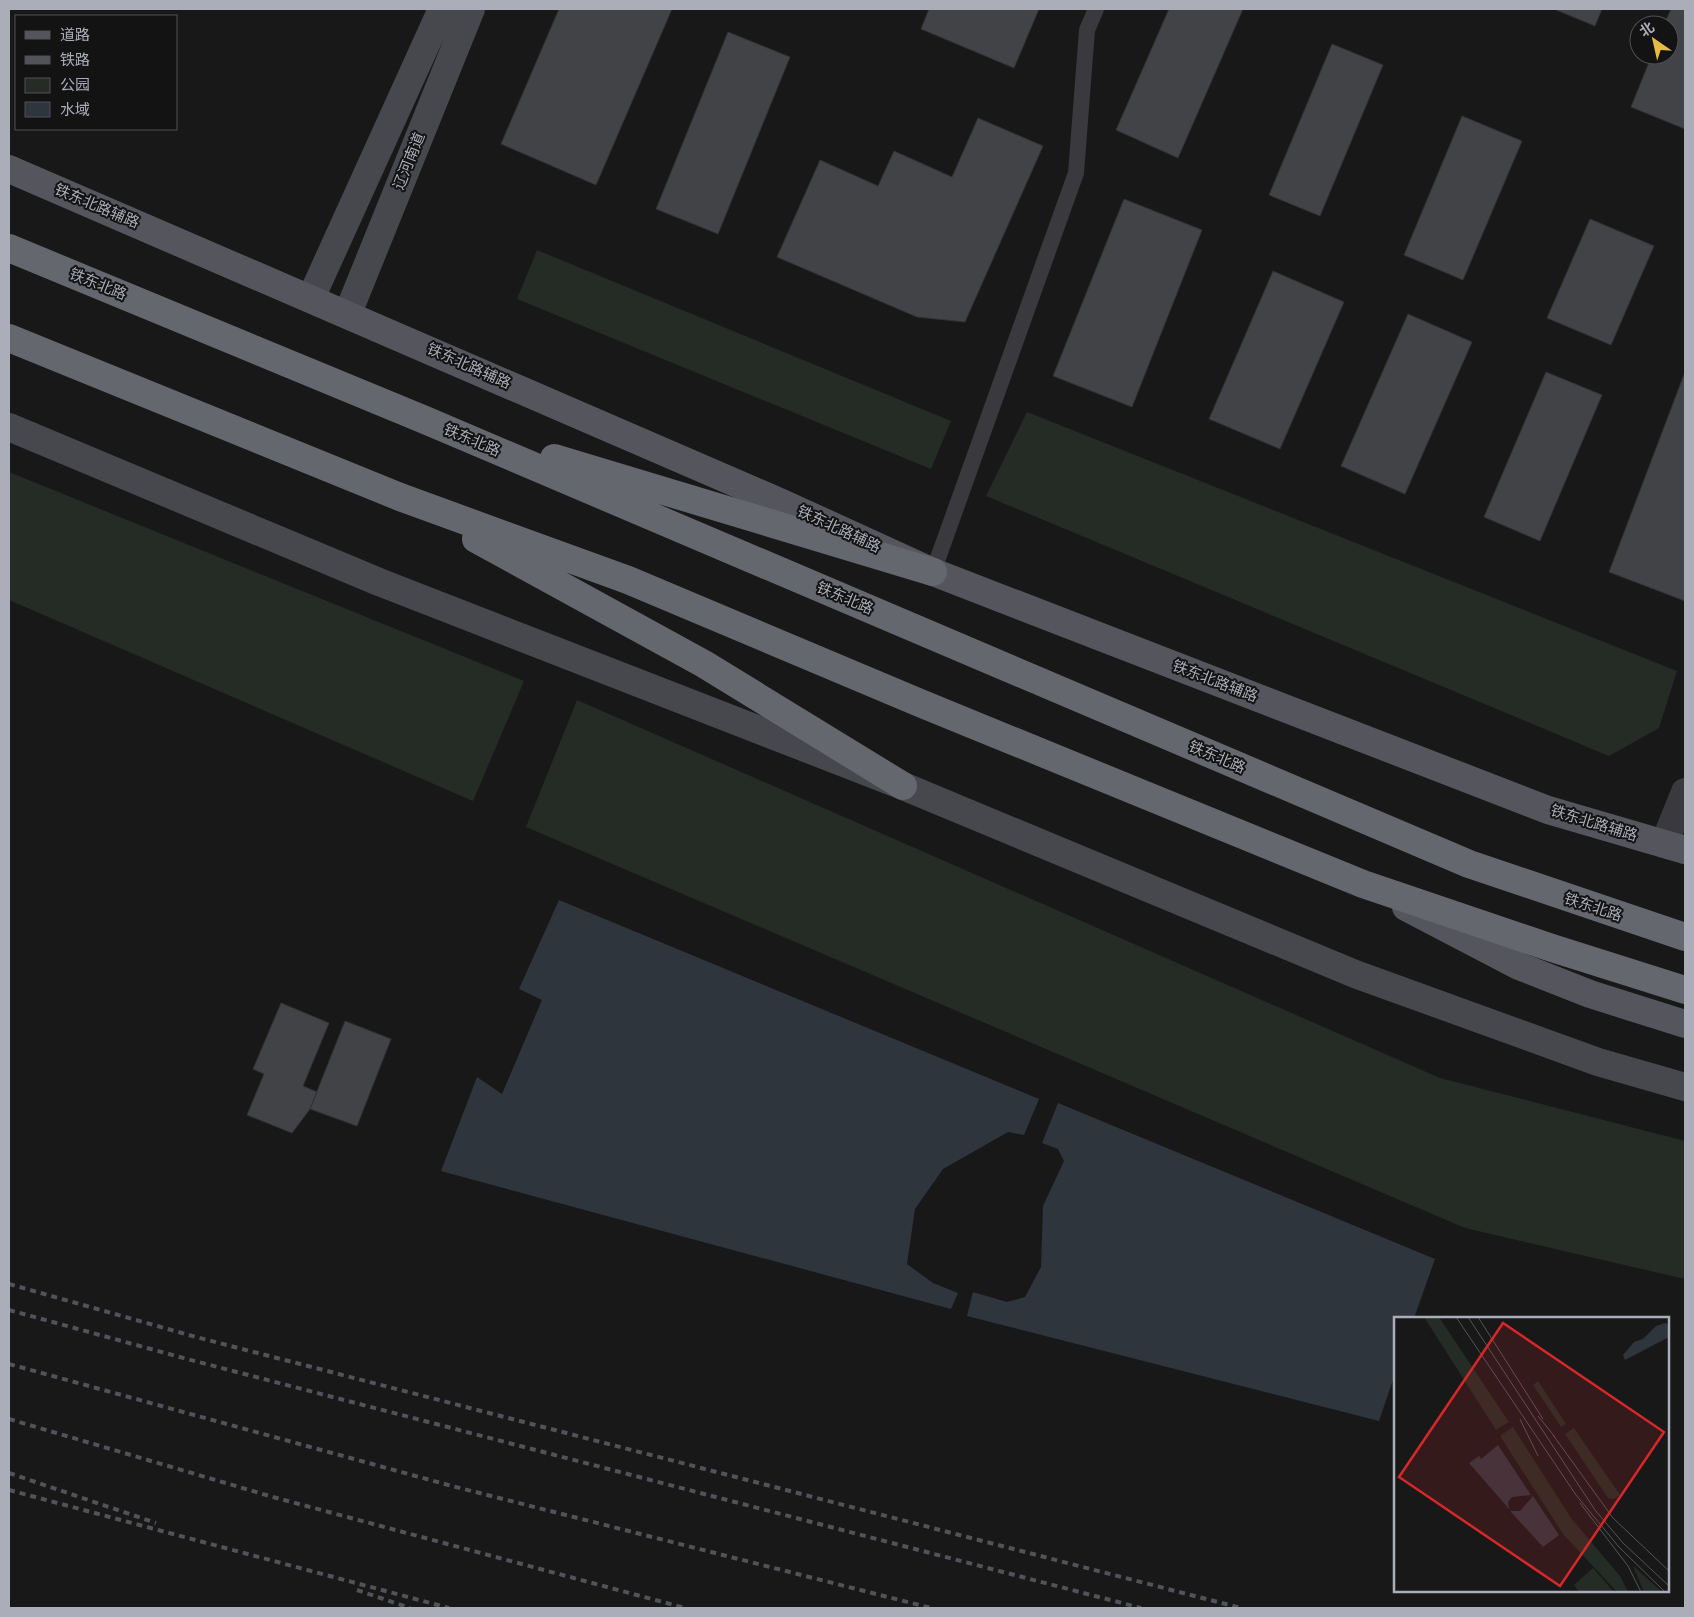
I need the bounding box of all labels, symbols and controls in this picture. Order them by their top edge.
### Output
legend [15,15,178,130]
north arrow [1629,15,1679,65]
text: 北 [1636,18,1658,41]
text: 道路 [60,25,90,44]
text: 铁路 [60,50,90,69]
text: 公园 [60,75,90,94]
text: 水域 [60,100,90,119]
street label: 辽河南道 [388,129,429,192]
street label: 铁东北路辅路 [52,179,142,232]
street label: 铁东北路 [67,263,130,304]
street label: 铁东北路辅路 [424,339,514,393]
street label: 铁东北路 [441,419,504,460]
street label: 铁东北路辅路 [794,501,884,556]
street label: 铁东北路 [814,577,877,618]
street label: 铁东北路辅路 [1170,656,1261,706]
street label: 铁东北路 [1186,736,1249,777]
street label: 铁东北路辅路 [1548,800,1640,845]
street label: 铁东北路 [1562,888,1625,925]
inset map [1394,1317,1669,1592]

